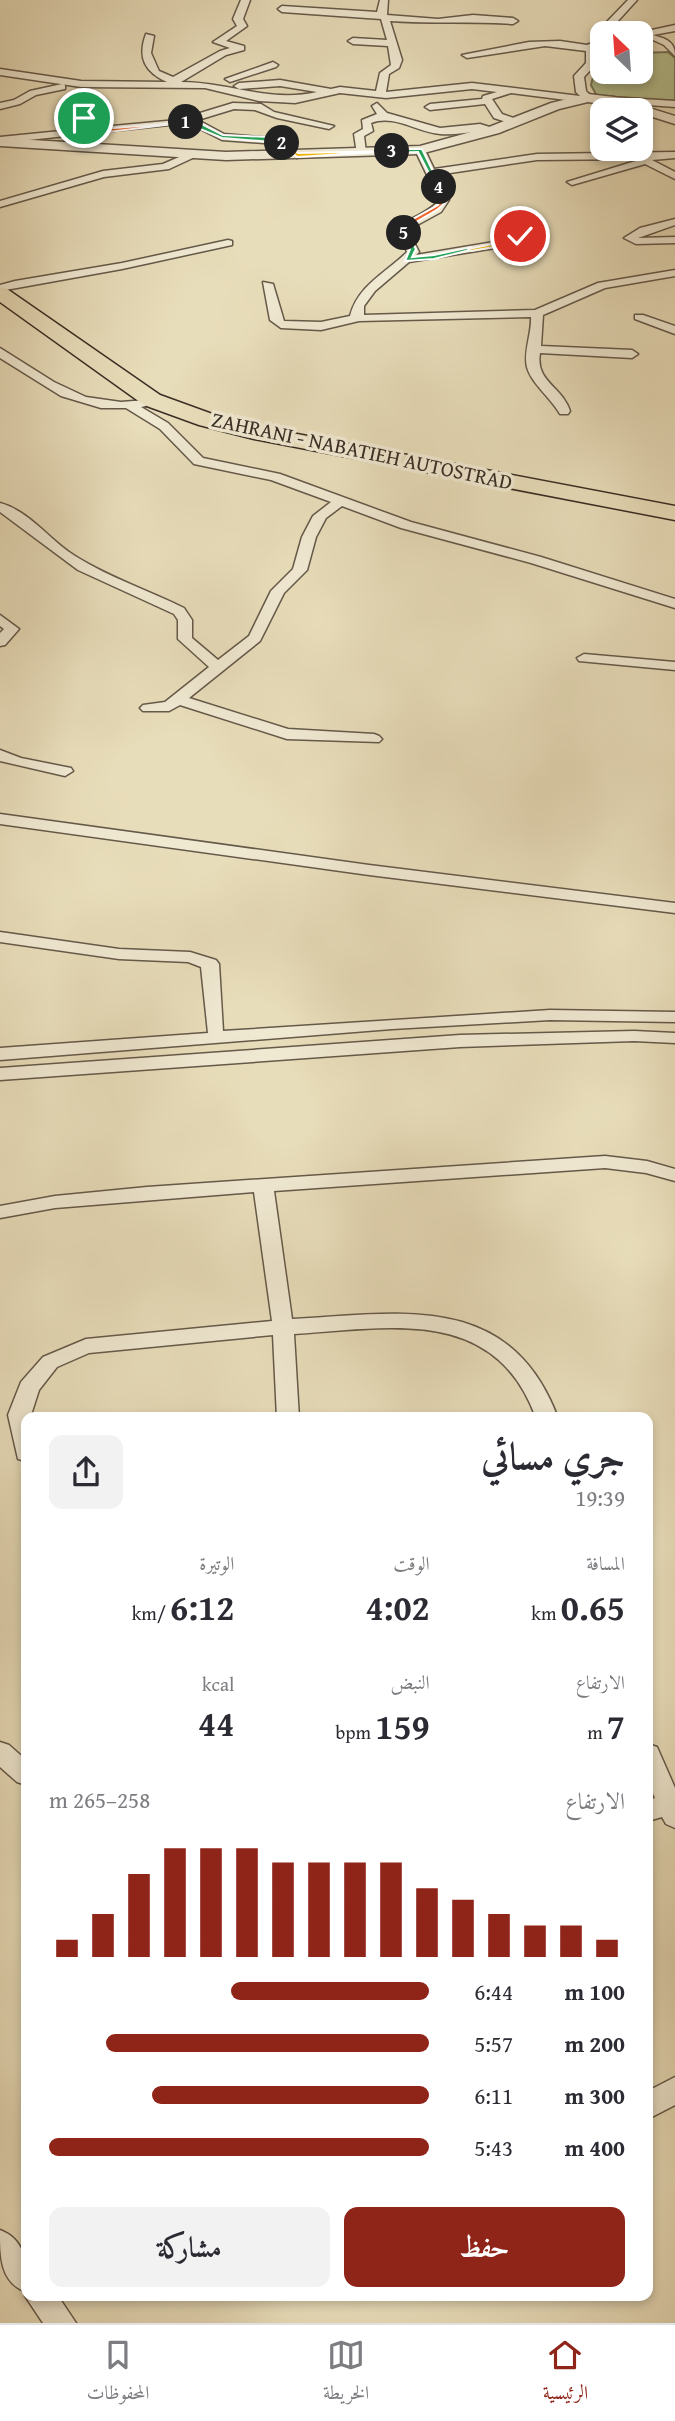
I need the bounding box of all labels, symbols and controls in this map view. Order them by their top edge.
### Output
north arrow [590,21,653,84]
map controls [590,21,653,161]
pin [54,88,114,148]
button: layers [590,98,653,161]
icon: arrive [65,99,103,137]
pin: 1 [168,104,204,140]
text: 1 [181,107,190,135]
pin: 2 [264,125,300,160]
text: 2 [277,128,286,156]
pin: 3 [374,134,410,168]
text: 3 [387,136,396,164]
pin: 4 [422,170,457,204]
text: 4 [434,172,443,200]
pin [490,206,550,266]
pin: 5 [386,216,422,250]
icon: check [501,217,539,255]
text: 5 [399,218,408,246]
street label: ZAHRANI - NABATIEH AUTOSTRAD [209,403,515,498]
text: جري مسائي [481,1427,625,1483]
button: share [49,1435,123,1509]
text: 19:39 [575,1481,625,1514]
text: الوتيرة [199,1549,234,1577]
text: الوقت [393,1549,430,1577]
text: المسافة [586,1549,625,1577]
text: 6:12 [170,1582,234,1633]
text: 4:02 [365,1582,430,1633]
text: 0.65 [561,1582,625,1633]
text: /km [132,1599,170,1627]
text: km [531,1599,561,1627]
text: النبض [391,1668,430,1696]
text: الارتفاع [576,1668,625,1696]
text: kcal [202,1670,234,1698]
text: 44 [198,1698,234,1749]
text: 159 [375,1701,430,1752]
text: 7 [607,1701,625,1752]
text: bpm [335,1718,375,1746]
text: m [587,1718,607,1746]
text: 258–265 m [49,1783,150,1816]
text: الارتفاع [565,1784,625,1817]
text: 6:44 [474,1975,513,2008]
text: 100 m [564,1975,625,2008]
text: 5:57 [474,2027,513,2060]
text: 200 m [564,2027,625,2060]
text: 6:11 [474,2079,513,2112]
text: 300 m [564,2079,625,2112]
text: 5:43 [474,2131,513,2164]
text: 400 m [564,2131,625,2164]
button: مشاركة [49,2207,330,2287]
button: حفظ [344,2207,625,2287]
tab: المحفوظات [87,2336,149,2411]
tab: الخريطة [323,2336,369,2411]
tab: الرئيسية [543,2336,588,2411]

